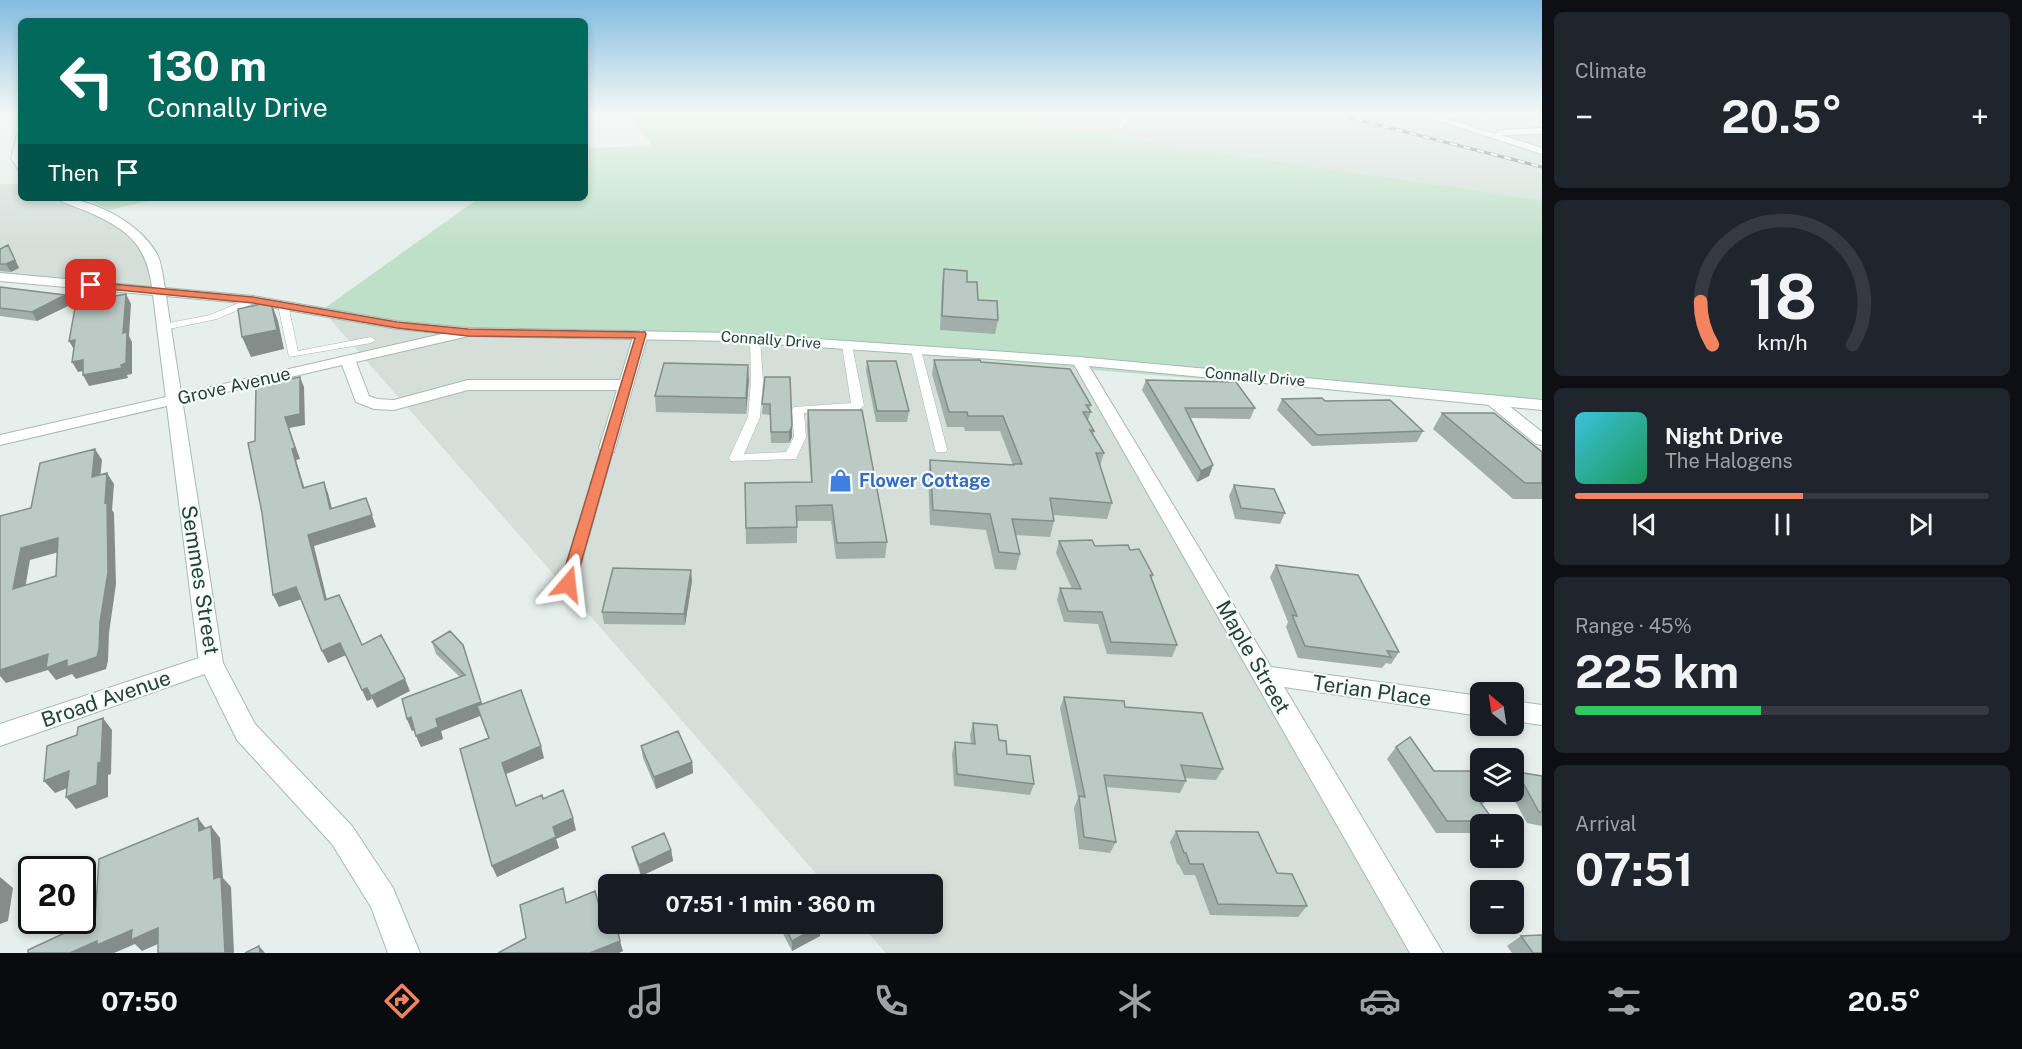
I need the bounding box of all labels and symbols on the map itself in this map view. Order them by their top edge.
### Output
pin [65,259,116,310]
street label: Connally Drive [720,328,822,351]
street label: Grove Avenue [175,362,292,409]
street label: Connally Drive [1204,364,1306,389]
shop icon: Flower Cottage [828,468,854,494]
place label: Flower Cottage [859,470,990,491]
street label: Semmes Street [176,503,225,657]
position arrow [536,552,600,616]
street label: Maple Street [1211,596,1296,718]
street label: Broad Avenue [38,665,174,732]
street label: Terian Place [1311,670,1433,711]
north arrow [1470,682,1524,736]
speed limit sign: 20 [18,856,96,934]

